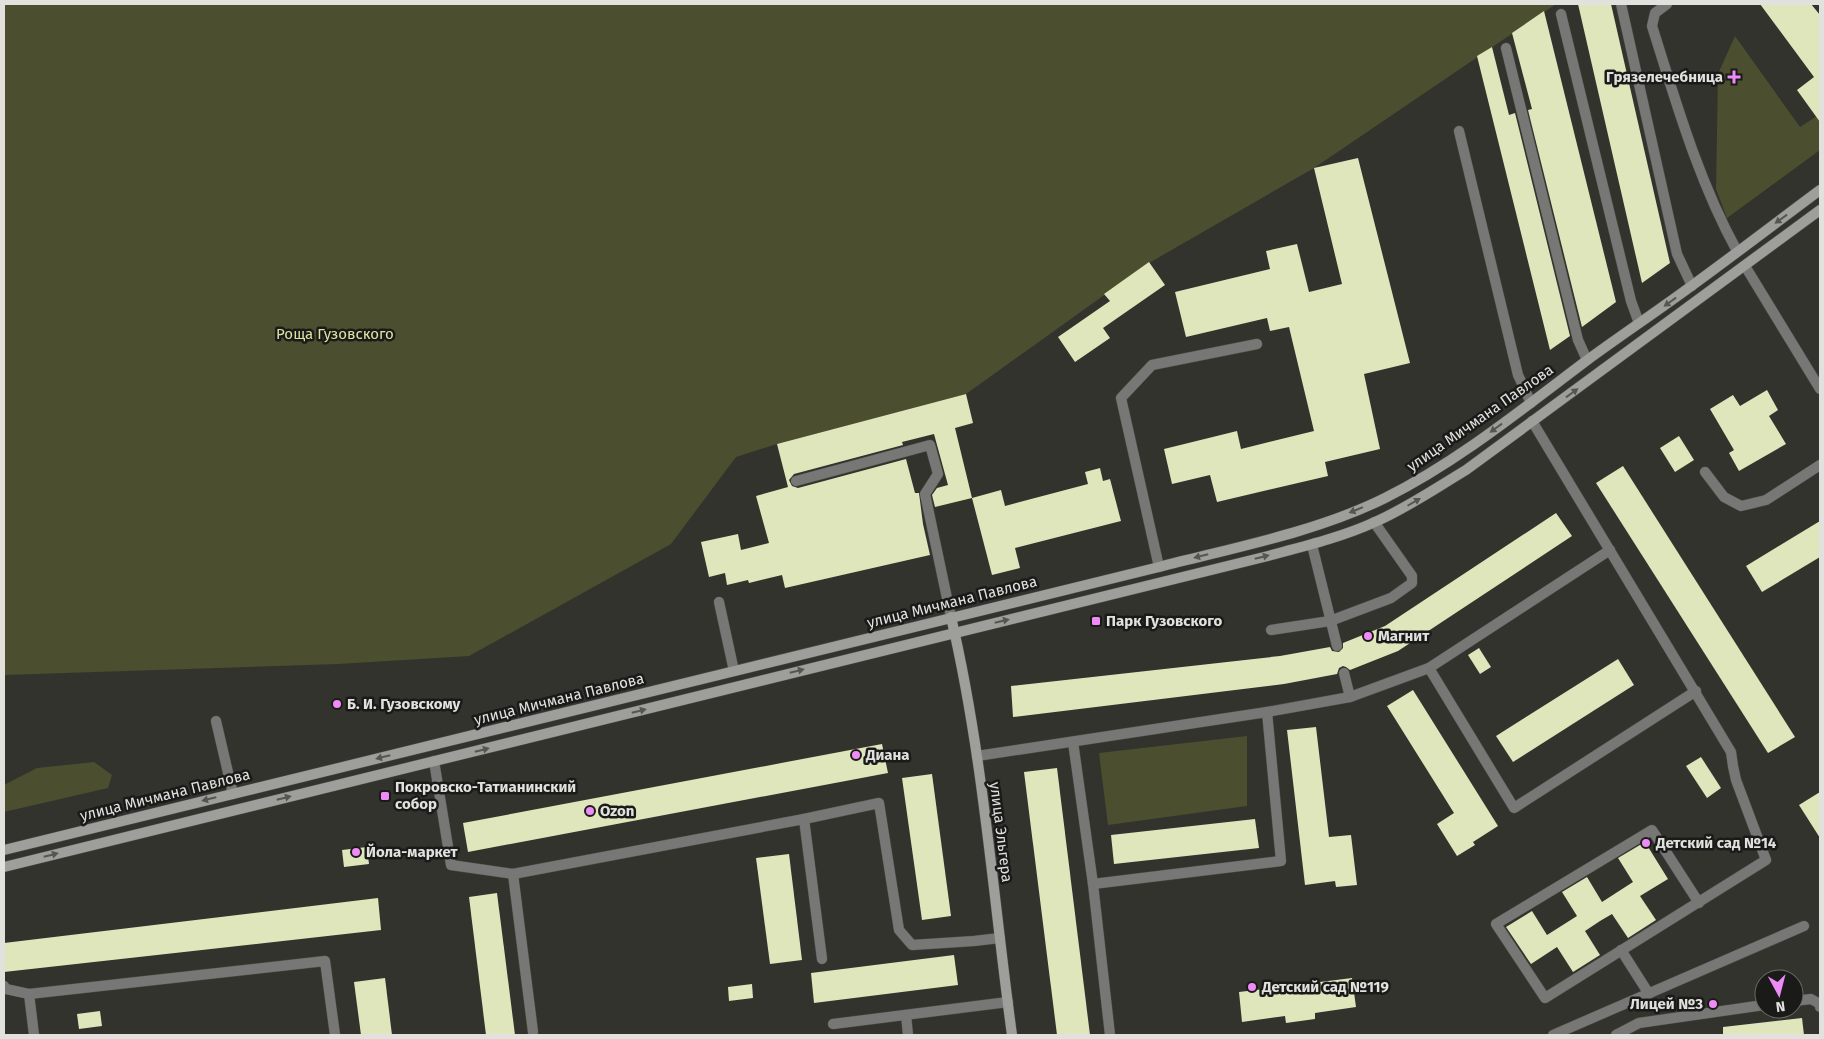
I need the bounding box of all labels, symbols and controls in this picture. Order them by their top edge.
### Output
place label: Грязелечебница [1606,68,1723,86]
marker: Грязелечебница [1727,70,1741,84]
one-way arrow [1775,213,1788,224]
one-way arrow [1664,296,1677,307]
park label: Роща Гузовского [276,325,394,343]
street label: улица Мичмана Павлова [1403,361,1557,475]
one-way arrow [1565,388,1579,398]
one-way arrow [1489,423,1503,433]
one-way arrow [1406,498,1421,506]
one-way arrow [1349,507,1364,514]
one-way arrow [1193,552,1208,560]
one-way arrow [1254,553,1269,561]
street label: улица Мичмана Павлова [865,572,1039,632]
place label: Парк Гузовского [1106,612,1222,630]
marker: Парк Гузовского [1090,615,1102,627]
one-way arrow [994,617,1009,625]
place label: Магнит [1378,627,1430,645]
marker: Магнит [1362,630,1374,642]
one-way arrow [790,667,805,675]
street label: улица Мичмана Павлова [472,669,646,729]
place label: Б. И. Гузовскому [347,695,461,713]
marker: Б. И. Гузовскому [331,698,343,710]
one-way arrow [632,706,647,714]
one-way arrow [474,746,489,754]
place label: Диана [865,746,910,764]
marker: Диана [850,749,862,761]
one-way arrow [376,753,391,761]
street label: улица Мичмана Павлова [78,765,252,825]
place label: Покровско-Татианинский собор [395,778,576,813]
street label: улица Эльгера [986,781,1016,883]
marker: Покровско-Татианинский собор [379,790,391,802]
one-way arrow [277,794,292,802]
one-way arrow [201,796,216,804]
place label: Ozon [600,802,634,820]
marker: Ozon [584,805,596,817]
place label: Детский сад №14 [1655,834,1777,852]
marker: Детский сад №14 [1640,837,1652,849]
place label: Йола-маркет [366,843,459,861]
marker: Йола-маркет [350,846,362,858]
one-way arrow [44,851,59,859]
north arrow [1754,969,1804,1019]
place label: Детский сад №119 [1261,978,1389,996]
marker: Детский сад №119 [1246,981,1258,993]
place label: Лицей №3 [1630,995,1703,1013]
text: N [1775,997,1786,1015]
marker: Лицей №3 [1707,998,1719,1010]

